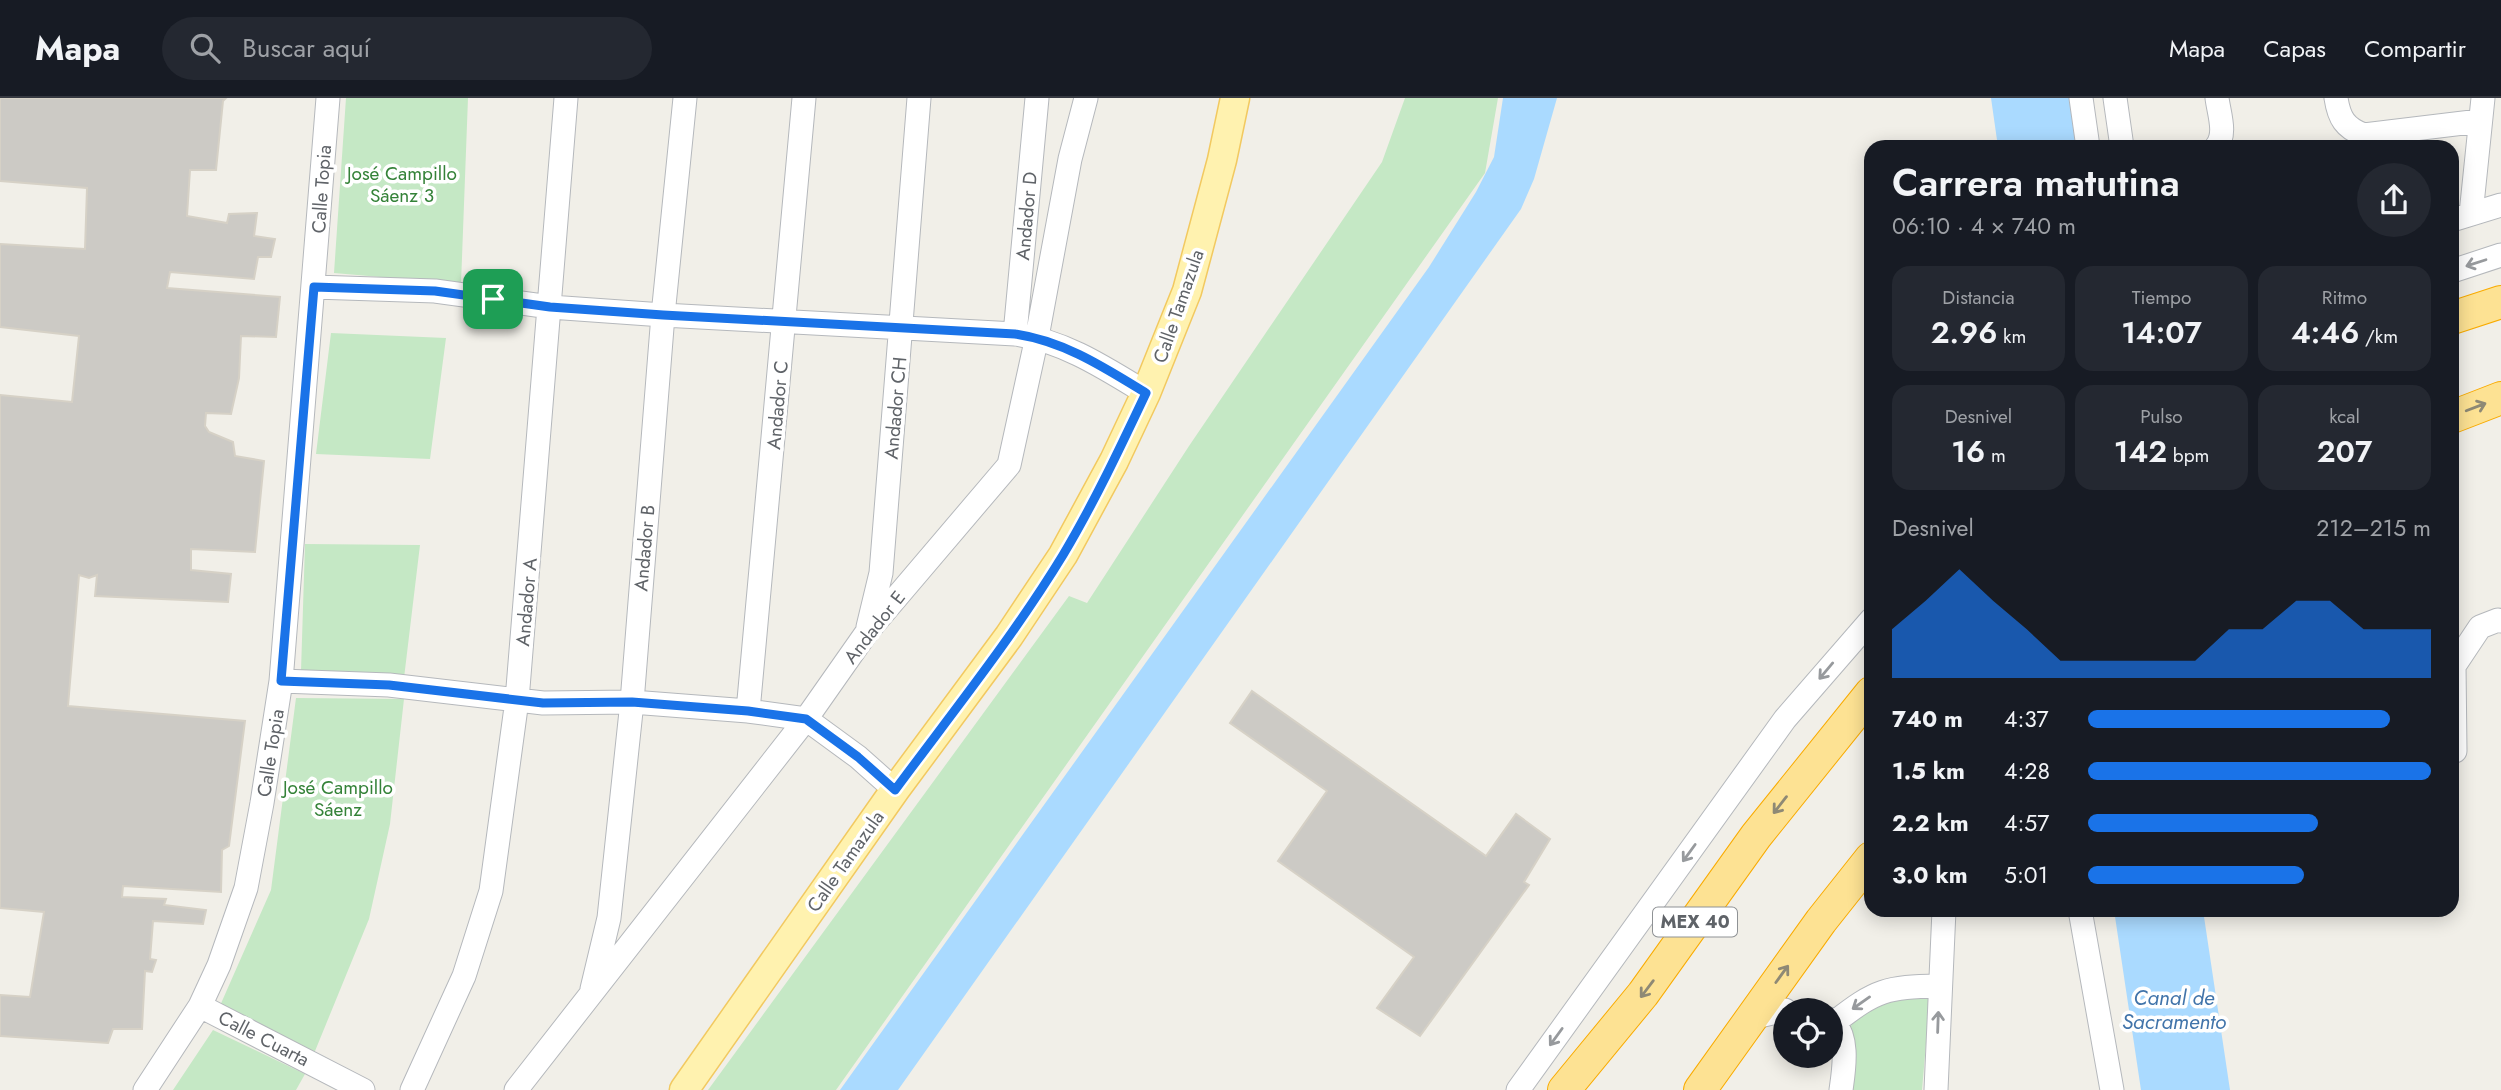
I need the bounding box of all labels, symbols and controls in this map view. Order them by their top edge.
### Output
search box [162,17,652,80]
text: Mapa [35,25,120,72]
icon: search [186,29,224,67]
text: Buscar aquí [242,29,370,67]
text: Mapa [2169,31,2225,66]
text: Capas [2263,31,2326,66]
text: Compartir [2364,31,2466,66]
street label: Calle Topia [305,144,338,234]
text: Carrera matutina [1892,155,2180,210]
park label: José Campillo Sáenz 3 [344,160,457,209]
button: share [2357,163,2431,237]
street label: Andador D [1009,171,1044,261]
text: 06:10 · 4 × 740 m [1892,209,2076,243]
street label: Calle Tamazula [1146,246,1211,367]
one-way arrow [2466,258,2488,270]
pin [463,269,523,329]
icon: arrive [474,280,512,318]
text: Distancia [1942,284,2015,311]
text: Tiempo [2132,284,2191,311]
text: Ritmo [2322,284,2367,311]
text: 2.96 [1931,311,1997,354]
text: 14:07 [2121,311,2202,354]
text: 4:46 [2291,311,2359,354]
text: km [1997,323,2026,350]
text: /km [2359,323,2398,350]
street label: Andador CH [878,356,913,460]
street label: Andador C [760,360,795,451]
one-way arrow [2465,400,2487,413]
text: Desnivel [1945,403,2012,430]
text: Pulso [2140,403,2183,430]
text: kcal [2329,403,2360,430]
text: 16 [1951,430,1985,473]
text: 142 [2114,430,2167,473]
text: 207 [2317,430,2372,473]
text: m [1985,442,2006,469]
text: bpm [2167,442,2209,469]
street label: Andador B [627,504,662,592]
text: Desnivel [1892,511,1974,545]
text: 212–215 m [2316,511,2431,545]
street label: Andador A [509,556,544,647]
street label: Andador E [837,585,912,670]
one-way arrow [1818,662,1834,680]
text: 740 m [1892,702,1963,736]
text: 4:37 [2004,702,2049,736]
street label: Calle Topia [250,707,291,799]
text: 1.5 km [1892,754,1965,788]
text: 4:28 [2004,754,2050,788]
park label: José Campillo Sáenz [280,774,393,823]
one-way arrow [1773,795,1788,813]
street label: Calle Tamazula [800,805,890,918]
text: 2.2 km [1892,806,1969,840]
text: 4:57 [2004,806,2049,840]
one-way arrow [1682,843,1697,862]
text: 3.0 km [1892,858,1968,892]
text: 5:01 [2004,858,2048,892]
road number: MEX 40 [1653,908,1737,936]
one-way arrow [1775,965,1790,984]
one-way arrow [1639,979,1654,998]
water label: Canal de Sacramento [2122,983,2226,1037]
one-way arrow [1852,996,1871,1010]
map controls [1773,998,1843,1068]
button: locate [1773,998,1843,1068]
street label: Calle Cuarta [214,1004,314,1073]
one-way arrow [1931,1011,1945,1034]
one-way arrow [1549,1027,1563,1046]

